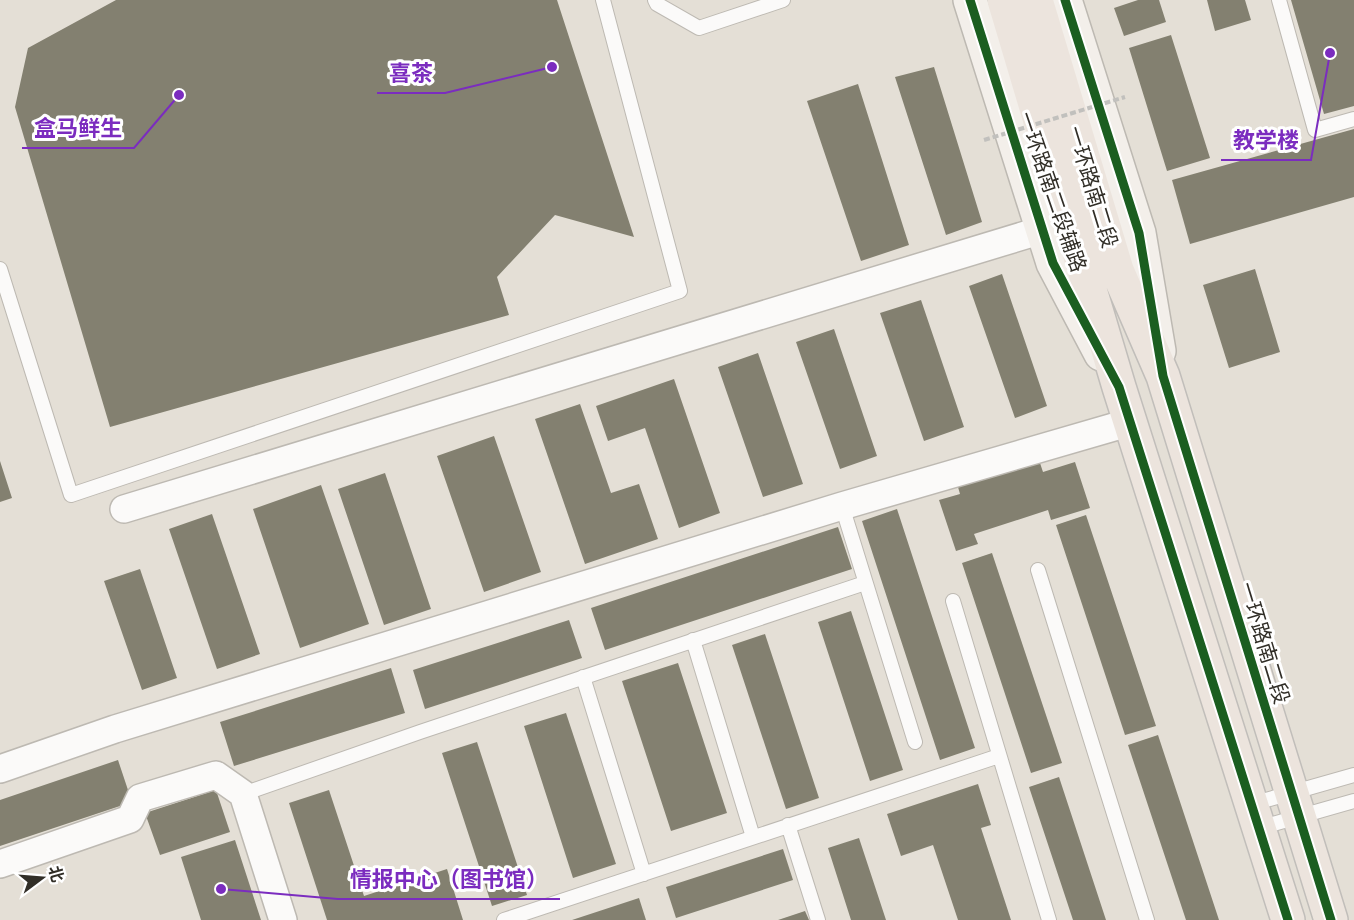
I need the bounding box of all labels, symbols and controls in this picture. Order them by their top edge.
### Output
callout: 喜茶 [377,53,445,93]
text: 喜茶 [389,60,433,86]
callout: 盒马鲜生 [22,108,134,148]
street label: 一环路南二段辅路 [1014,108,1092,275]
text: 盒马鲜生 [34,115,122,141]
callout: 教学楼 [1221,120,1311,160]
street label: 一环路南二段 [1063,123,1123,250]
text: 教学楼 [1233,127,1299,153]
street label: 一环路南二段 [1235,579,1295,706]
north arrow [12,848,72,908]
callout: 情报中心（图书馆） [338,859,560,899]
text: 北 [46,864,67,884]
text: 情报中心（图书馆） [350,866,548,892]

